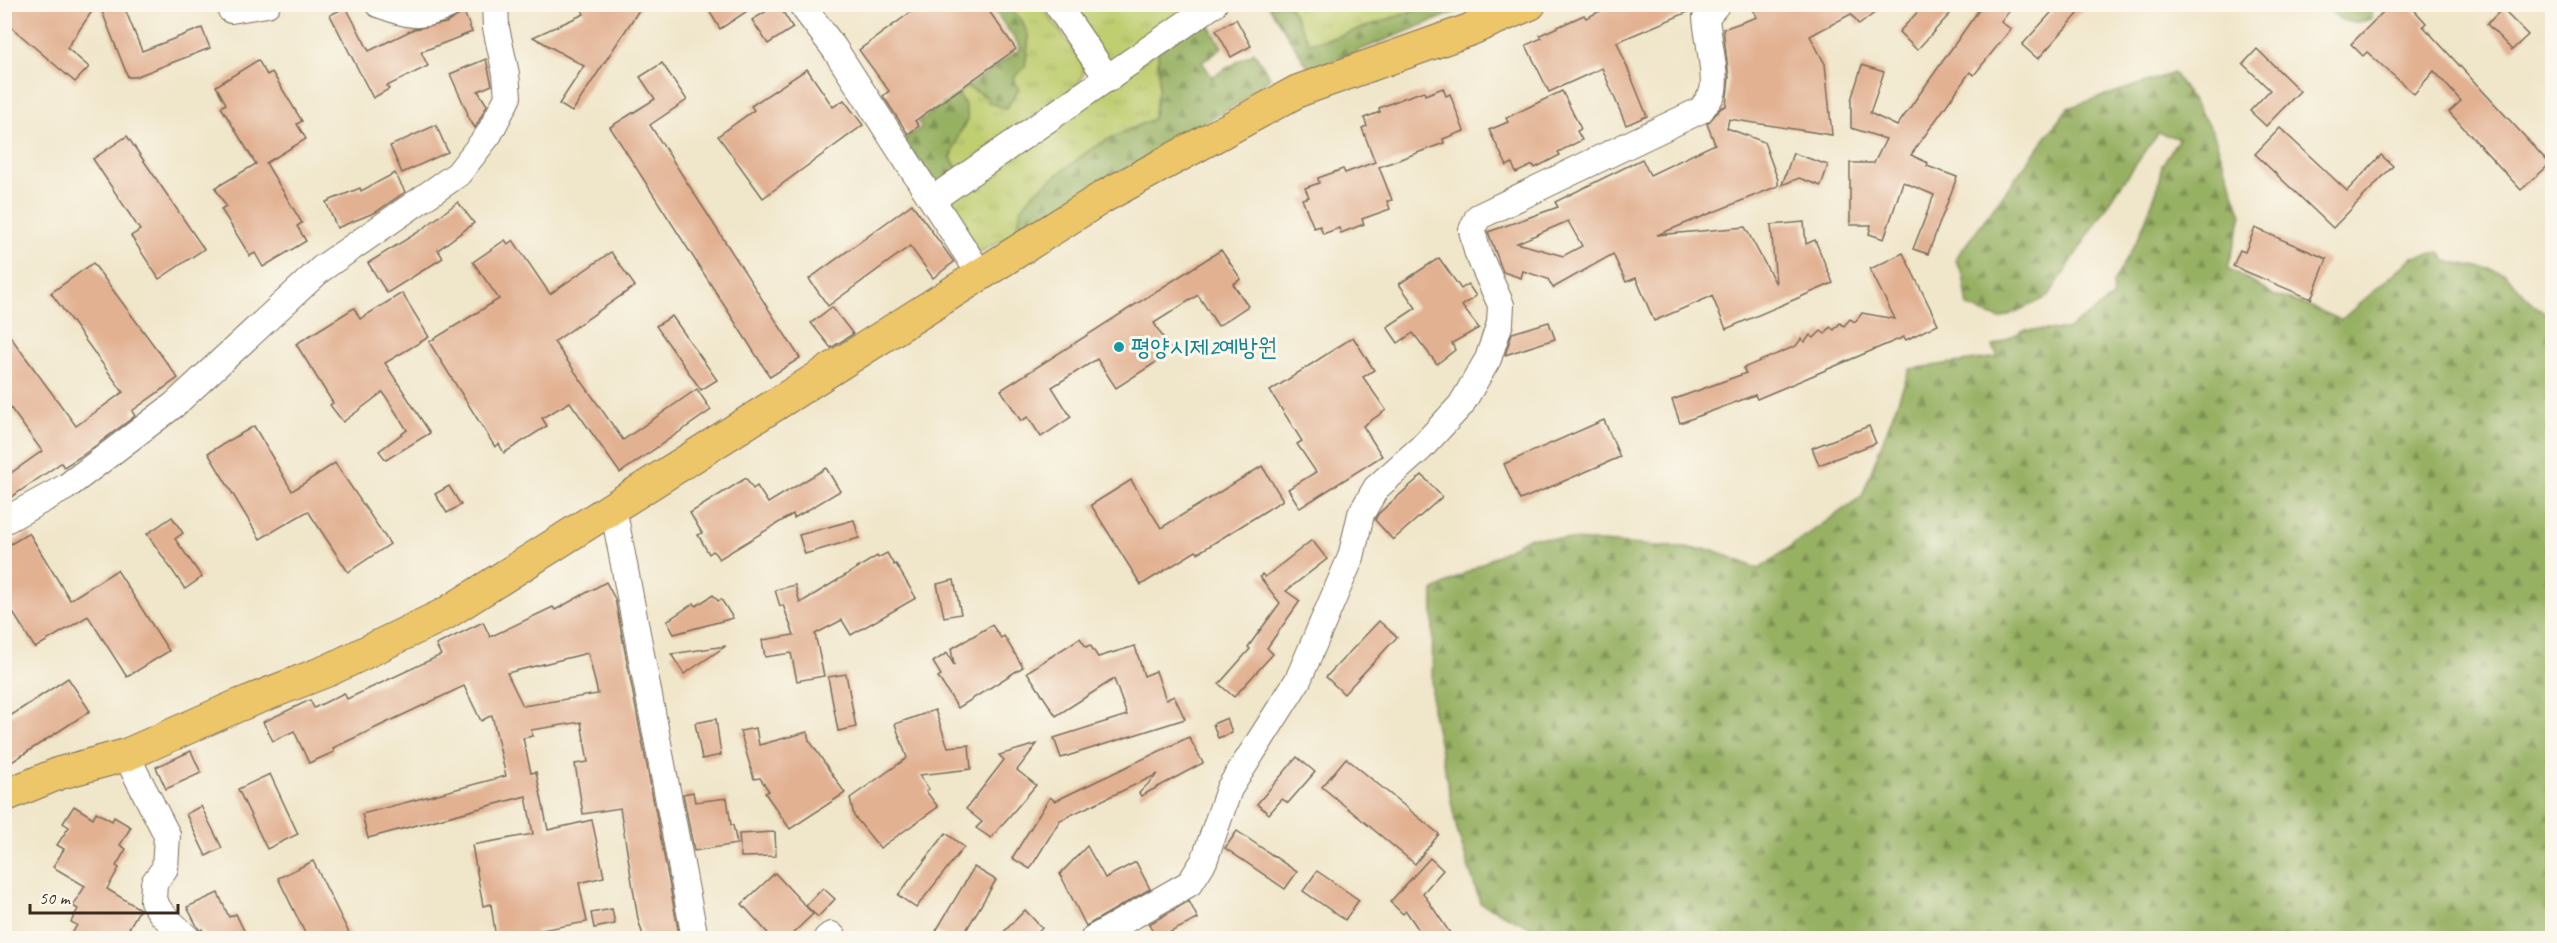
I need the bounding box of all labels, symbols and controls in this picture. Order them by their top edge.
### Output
place label: 평양시제2예방원 [1131,332,1277,362]
marker: 평양시제2예방원 [1112,340,1126,354]
scale bar [30,877,178,915]
text: 50 m [39,887,72,909]

